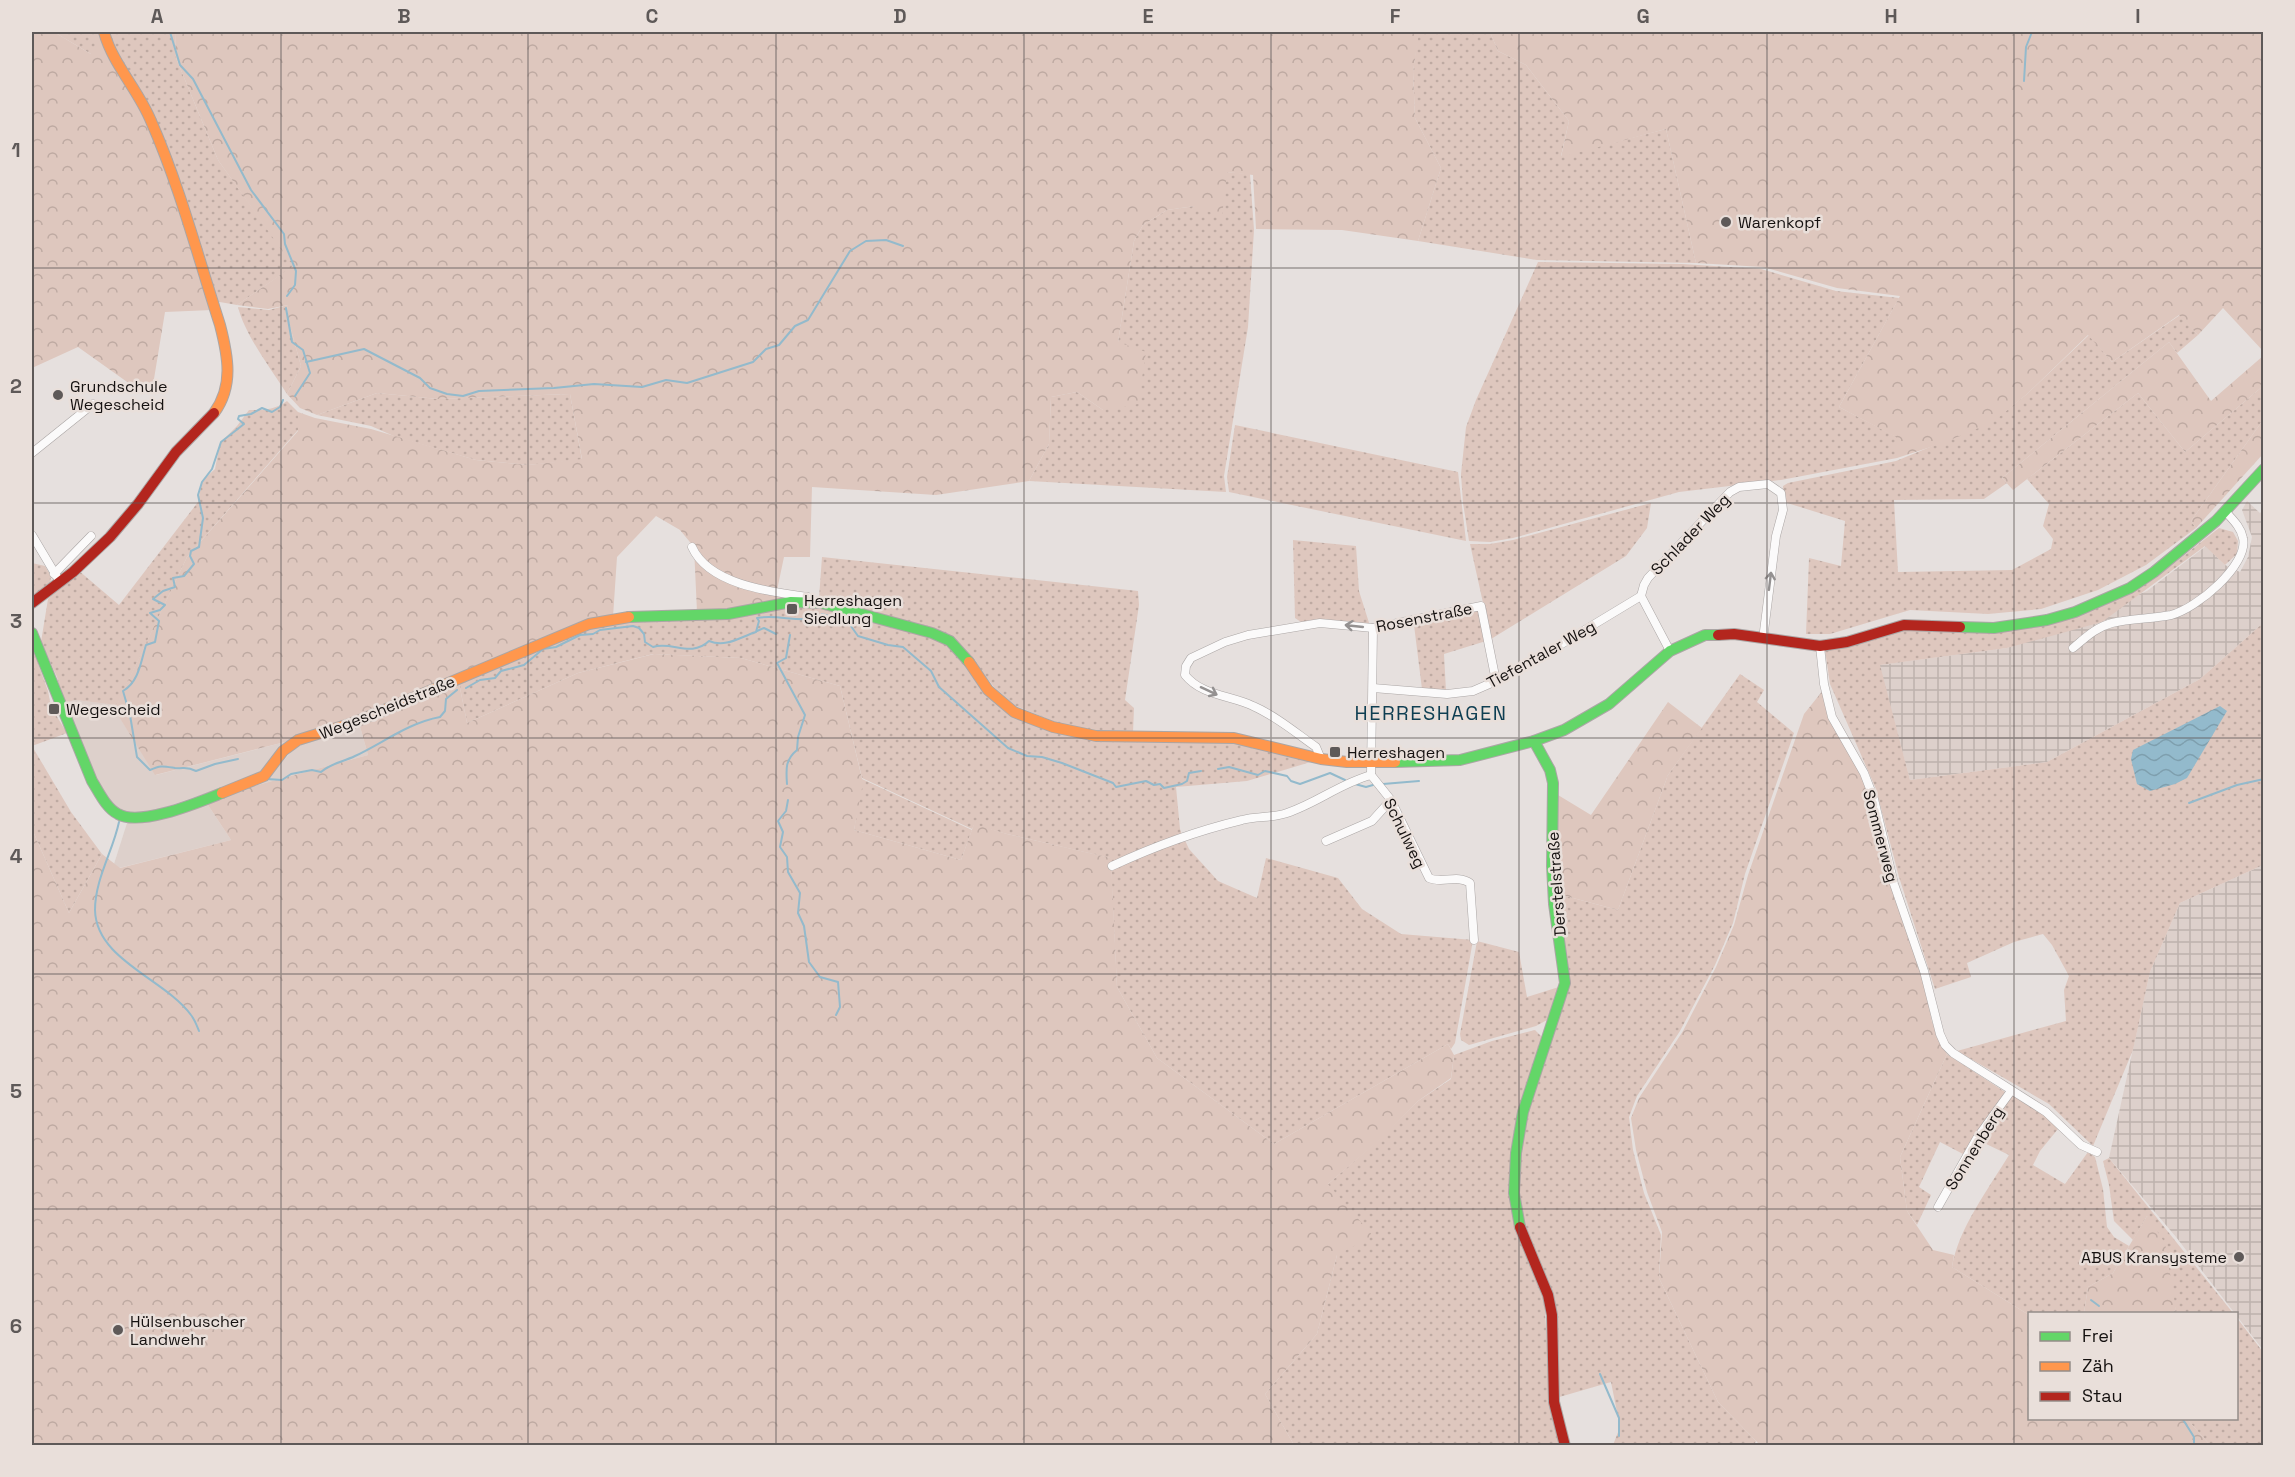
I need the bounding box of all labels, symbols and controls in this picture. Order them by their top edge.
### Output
text: A [151,3,164,29]
text: B [397,3,411,29]
text: C [646,3,659,29]
text: D [893,3,907,29]
text: E [1142,3,1154,29]
text: F [1390,3,1401,29]
text: G [1636,3,1650,29]
text: H [1884,3,1898,29]
text: I [2135,3,2141,29]
text: 1 [11,137,21,163]
place label: Warenkopf [1738,212,1821,233]
marker: Warenkopf [1719,215,1733,229]
text: 2 [10,373,22,399]
place label: Grundschule Wegescheid [70,376,167,415]
marker: Grundschule Wegescheid [51,388,65,402]
street label: Schlader Weg [1646,489,1735,580]
one-way arrow [1765,571,1776,591]
place label: Herreshagen Siedlung [804,590,902,629]
street label: Rosenstraße [1374,598,1474,637]
marker: Herreshagen Siedlung [785,602,799,616]
text: 3 [10,608,22,634]
street label: Tiefentaler Weg [1483,616,1599,693]
one-way arrow [1344,620,1364,631]
street label: Wegescheidstraße [316,671,458,744]
one-way arrow [1199,685,1217,697]
place label: Wegescheid [66,699,161,720]
district label: HERRESHAGEN [1355,700,1507,726]
marker: Wegescheid [47,702,61,716]
place label: Herreshagen [1347,742,1445,763]
marker: Herreshagen [1328,745,1342,759]
street label: Sommerweg [1858,787,1903,885]
street label: Schulweg [1379,795,1430,872]
street label: Derstelstraße [1542,831,1571,937]
text: 4 [10,843,23,869]
text: 5 [10,1078,22,1104]
street label: Sonnenberg [1941,1103,2008,1194]
place label: ABUS Kransysteme [2081,1247,2227,1268]
marker: ABUS Kransysteme [2232,1250,2246,1264]
place label: Hülsenbuscher Landwehr [130,1311,245,1350]
legend [2028,1312,2238,1420]
text: 6 [10,1313,22,1339]
marker: Hülsenbuscher Landwehr [111,1323,125,1337]
text: Frei [2082,1324,2113,1347]
text: Zäh [2082,1354,2114,1377]
text: Stau [2082,1384,2122,1407]

